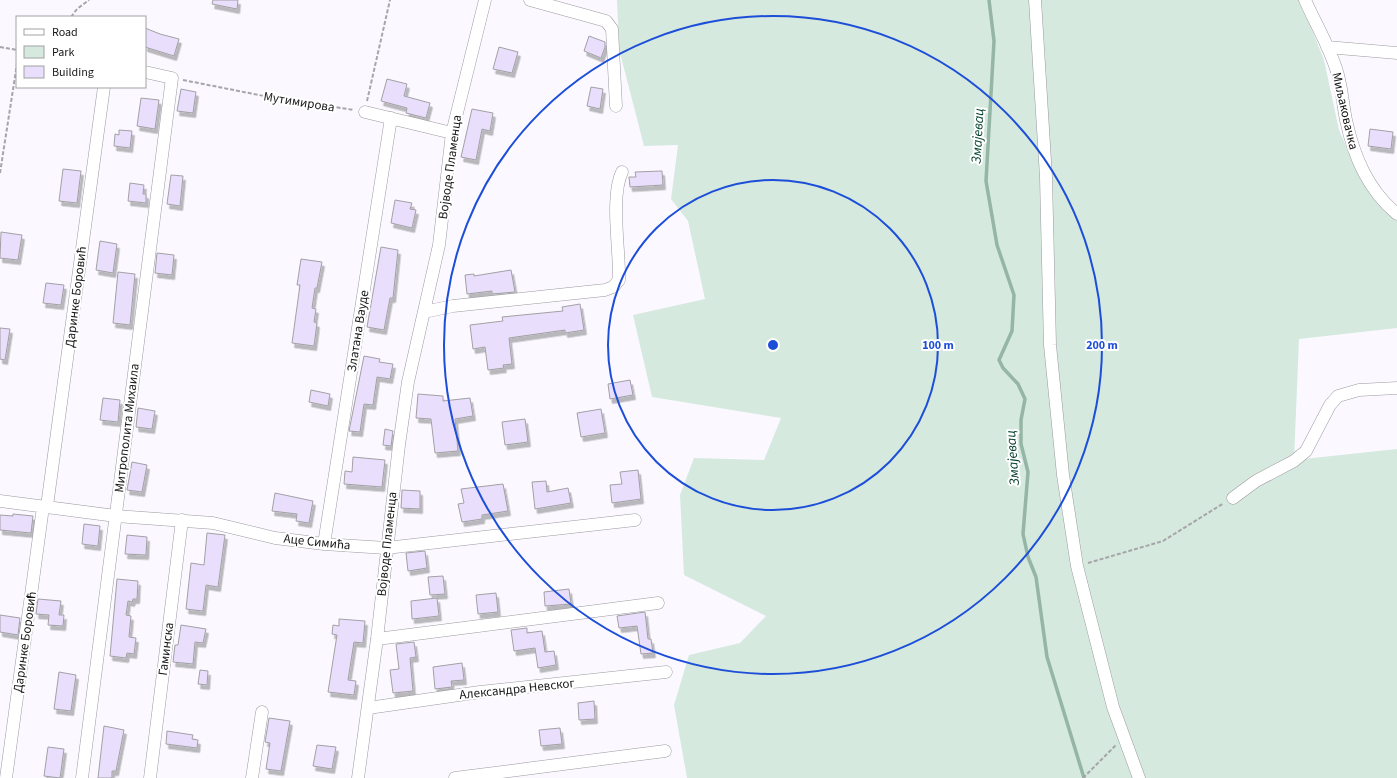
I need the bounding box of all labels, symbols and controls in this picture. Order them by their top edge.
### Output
legend [16,16,146,88]
text: Road [52,24,78,41]
text: Park [52,44,74,61]
text: Building [52,64,94,81]
street label: Миљаковачка [1327,71,1363,151]
street label: Мутимирова [262,87,336,117]
water label: Змајевац [967,108,989,164]
street label: Војводе Пламенца [434,114,466,220]
street label: Даринке Боровић [61,245,91,349]
street label: Златана Вауде [343,289,373,373]
text: 100 m [922,337,954,354]
text: 200 m [1086,337,1118,354]
centre of rings [766,338,780,352]
street label: Митрополита Михаила [110,362,144,494]
water label: Змајевац [1001,430,1025,486]
street label: Војводе Пламенца [373,491,401,597]
street label: Аце Симића [283,530,351,554]
street label: Даринке Боровић [9,590,41,694]
street label: Гаминска [154,621,178,677]
street label: Александра Невског [458,674,576,704]

